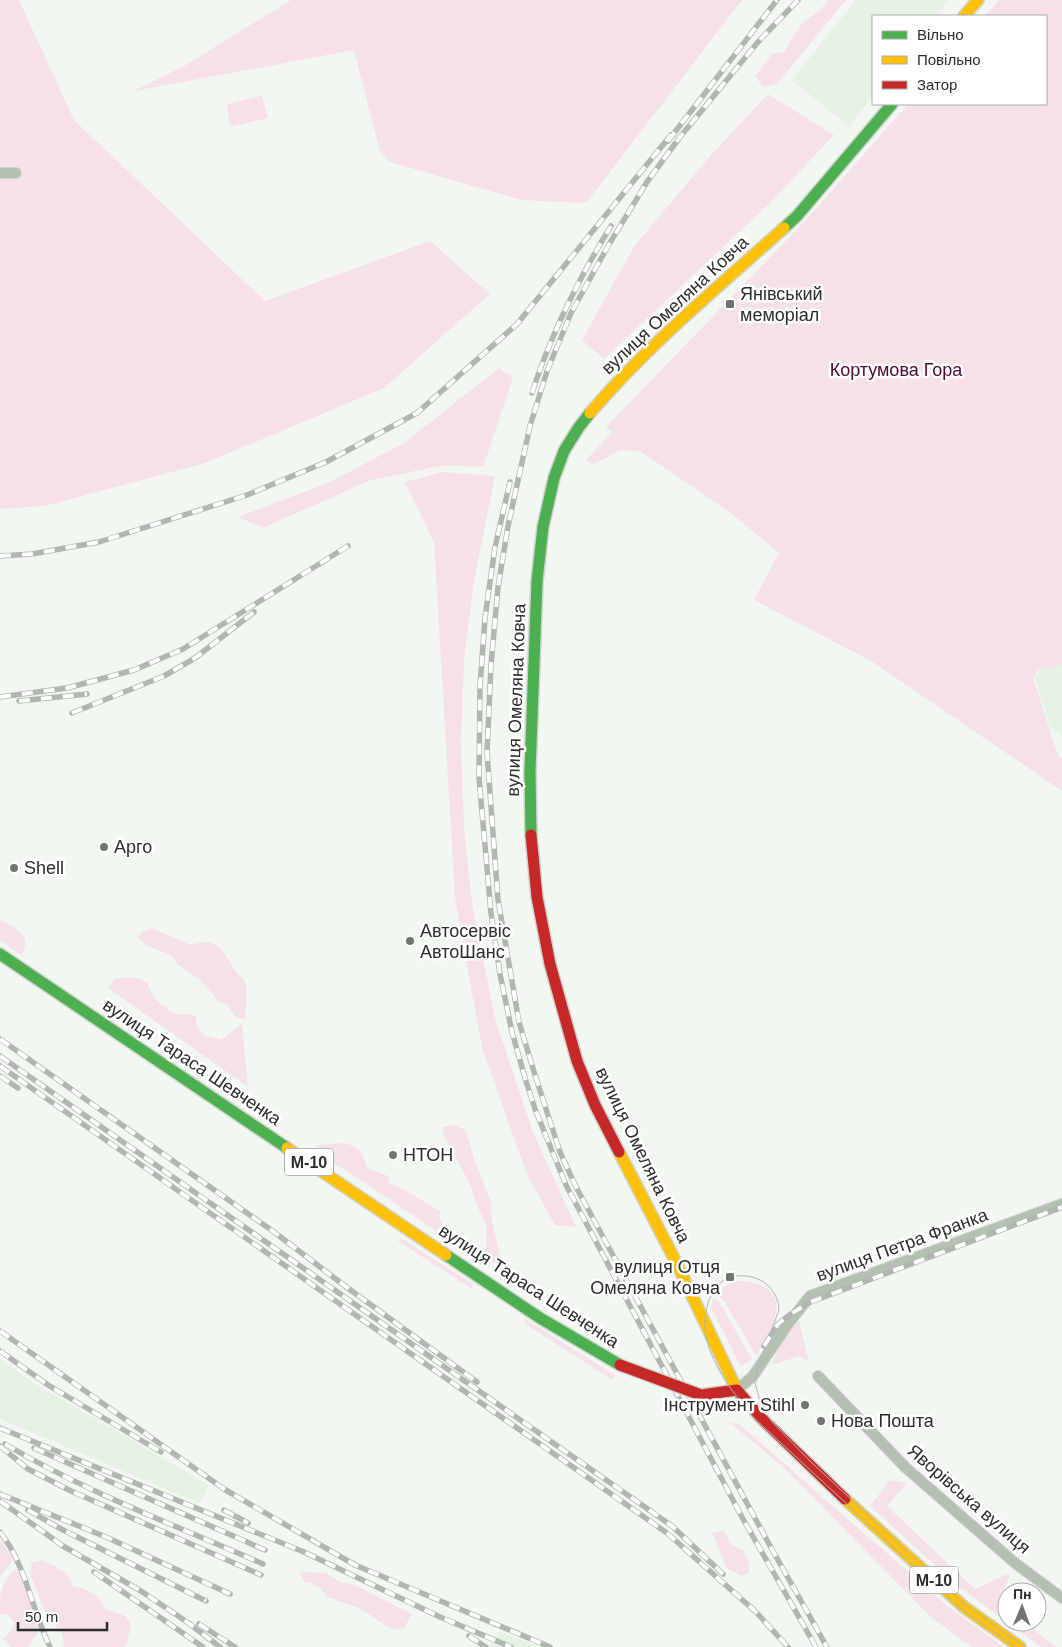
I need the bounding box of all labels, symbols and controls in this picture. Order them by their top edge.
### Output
legend [872,15,1047,105]
text: Вільно [917,26,964,43]
text: Повільно [917,51,981,68]
text: Затор [917,76,957,93]
street label: вулиця Омеляна Ковча [598,231,753,378]
place label: Янівський меморіал [740,284,823,325]
marker: Янівський меморіал [724,298,736,310]
park label: Кортумова Гора [830,360,963,380]
street label: вулиця Омеляна Ковча [503,602,529,797]
place label: Арго [114,837,152,857]
marker: Арго [98,841,110,853]
place label: Shell [24,858,64,878]
marker: Shell [8,862,20,874]
place label: Автосервіс АвтоШанс [420,921,511,962]
marker: Автосервіс АвтоШанс [404,935,416,947]
street label: вулиця Тараса Шевченка [99,995,286,1130]
street label: вулиця Омеляна Ковча [592,1064,695,1247]
place label: НТОН [403,1145,453,1165]
road number: М-10 [285,1148,333,1176]
marker: НТОН [387,1149,399,1161]
street label: вулиця Петра Франка [814,1204,991,1285]
street label: вулиця Тараса Шевченка [435,1220,624,1352]
place label: вулиця Отця Омеляна Ковча [590,1257,721,1298]
marker: вулиця Отця Омеляна Ковча [724,1271,736,1283]
place label: Інструмент Stihl [664,1395,795,1415]
marker: Інструмент Stihl [799,1399,811,1411]
place label: Нова Пошта [831,1411,935,1431]
marker: Нова Пошта [815,1415,827,1427]
street label: Яворівська вулиця [904,1440,1034,1558]
road number: М-10 [910,1566,958,1594]
north arrow [997,1582,1047,1632]
text: Пн [1013,1586,1032,1602]
scale bar [18,1600,106,1632]
text: 50 m [25,1608,58,1625]

